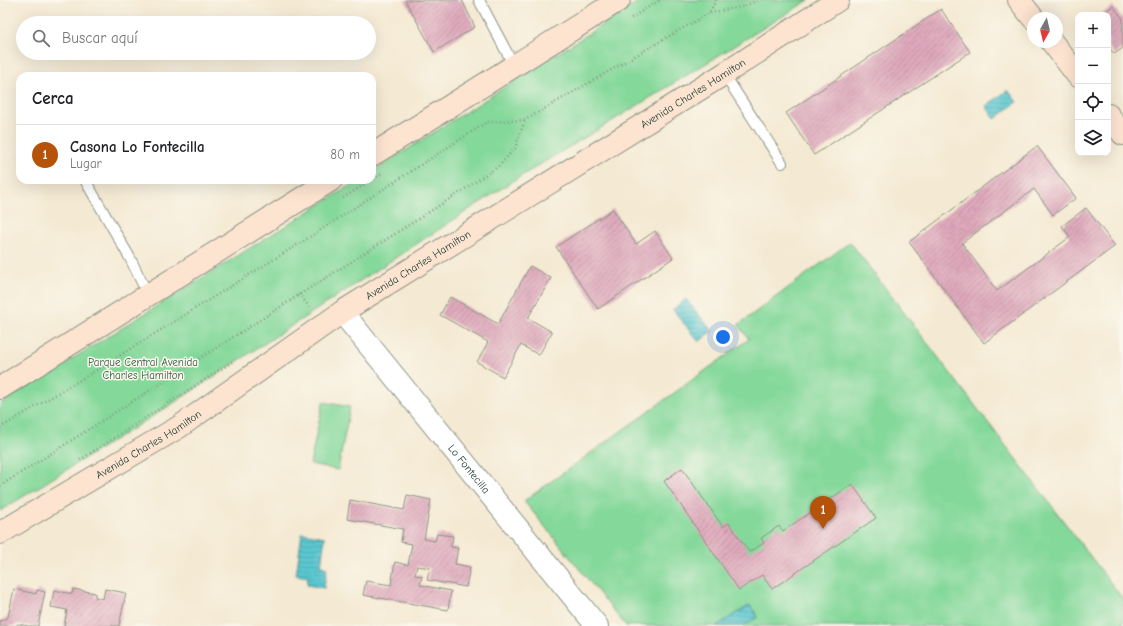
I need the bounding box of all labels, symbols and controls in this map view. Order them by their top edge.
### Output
north arrow [1027,12,1063,48]
map controls [1075,12,1111,156]
button: + [1075,12,1111,48]
search box [16,16,376,60]
icon: search [30,27,52,49]
text: Buscar aquí [62,29,138,47]
button: − [1075,48,1111,84]
street label: Avenida Charles Hamilton [638,56,748,131]
button: locate [1075,84,1111,120]
text: Cerca [32,89,74,108]
button: layers [1075,120,1111,156]
text: Casona Lo Fontecilla [70,138,205,156]
text: 1 [42,147,48,162]
text: 80 m [330,147,360,162]
text: Lugar [70,156,102,171]
street label: Avenida Charles Hamilton [363,227,473,303]
your location [713,327,733,347]
park label: Parque Central Avenida Charles Hamilton [88,356,198,382]
street label: Avenida Charles Hamilton [94,407,204,482]
street label: Lo Fontecilla [445,442,493,496]
pin: 1 [810,496,836,529]

